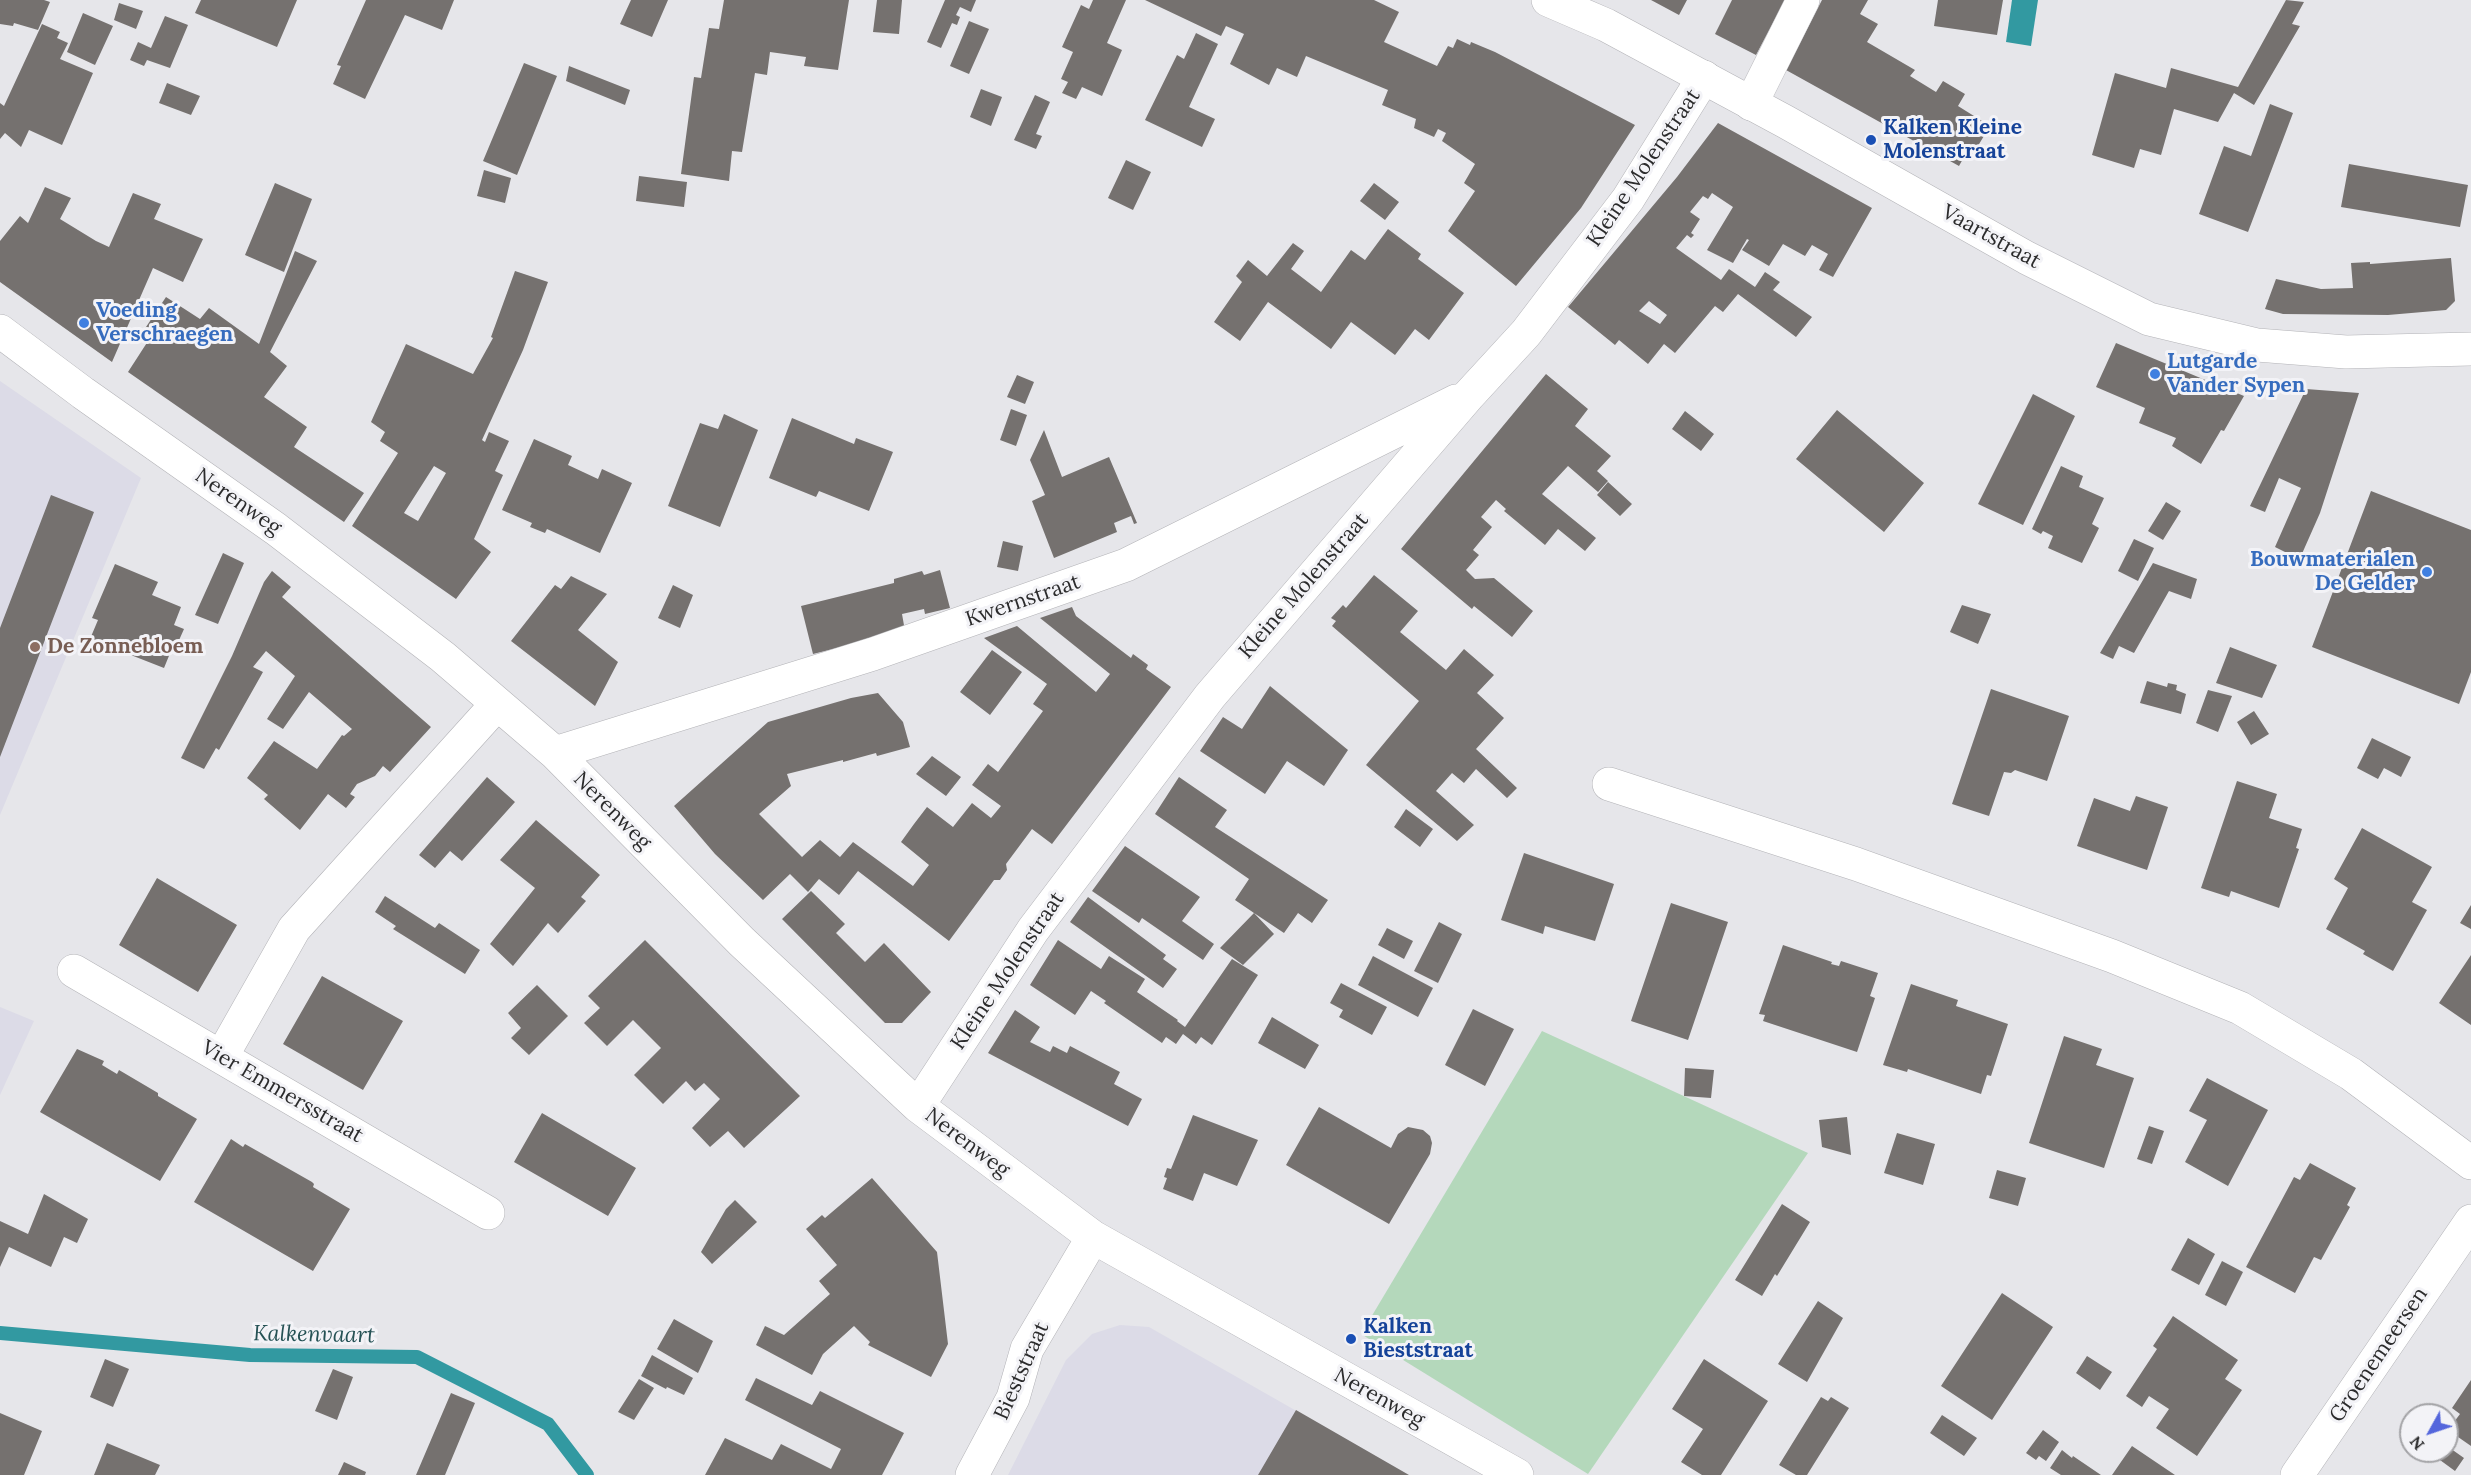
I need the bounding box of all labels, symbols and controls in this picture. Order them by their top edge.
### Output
street label: Kleine Molenstraat [1582,84,1706,252]
place label: Kalken Kleine Molenstraat [1883,115,2022,165]
marker: Kalken Kleine Molenstraat [1864,133,1878,147]
street label: Vaartstraat [1937,200,2045,274]
place label: Voeding Verschraegen [96,298,233,348]
marker: Voeding Verschraegen [77,316,91,330]
place label: Lutgarde Vander Sypen [2167,349,2305,399]
marker: Lutgarde Vander Sypen [2148,367,2162,381]
street label: Nerenweg [190,463,286,541]
street label: Kleine Molenstraat [1234,508,1374,664]
place label: Bouwmaterialen De Gelder [2250,547,2415,597]
marker: Bouwmaterialen De Gelder [2420,565,2434,579]
street label: Kwernstraat [962,570,1084,632]
place label: De Zonnebloem [47,634,203,660]
marker: De Zonnebloem [28,640,42,654]
street label: Nerenweg [568,767,656,855]
street label: Kleine Molenstraat [946,887,1070,1055]
street label: Vier Emmersstraat [197,1035,367,1149]
street label: Nerenweg [920,1103,1014,1183]
street label: Groenemeersen [2325,1283,2433,1427]
place label: Kalken Bieststraat [1363,1314,1473,1364]
street label: Bieststraat [989,1318,1055,1424]
water label: Kalkenvaart [253,1321,375,1349]
marker: Kalken Bieststraat [1344,1332,1358,1346]
street label: Nerenweg [1329,1363,1429,1433]
north arrow [2399,1403,2459,1463]
text: N [2405,1432,2428,1454]

